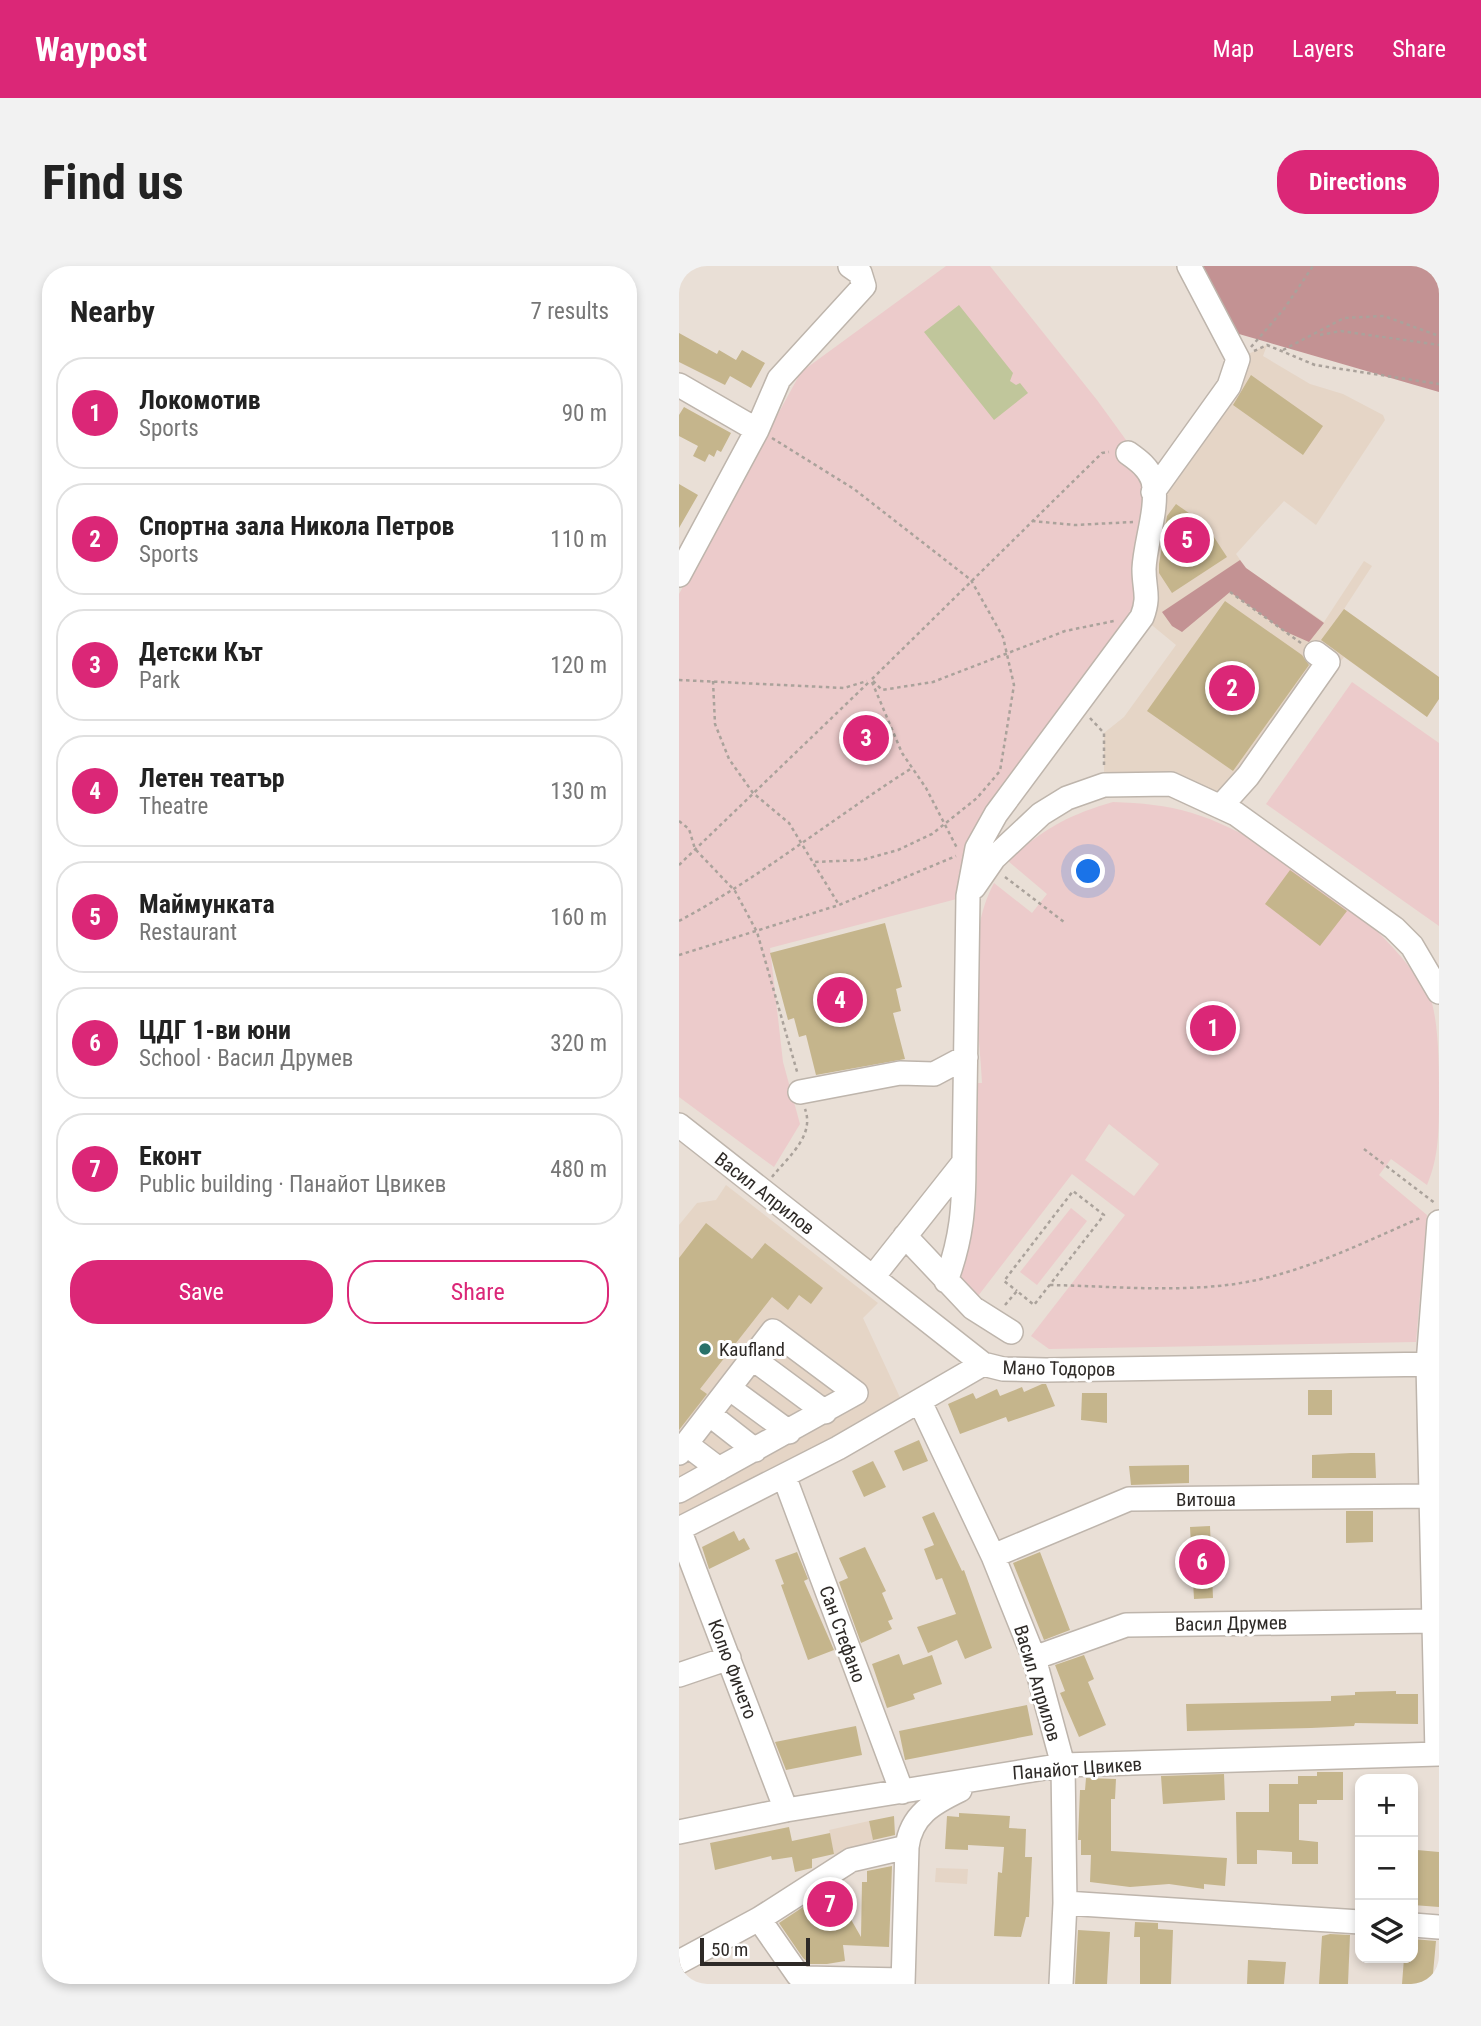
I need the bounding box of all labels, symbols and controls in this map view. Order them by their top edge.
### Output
text: Waypost [35,30,147,69]
text: Map [1213,35,1254,63]
text: Layers [1292,35,1354,63]
text: Share [1392,35,1446,63]
button: Directions [1277,150,1439,214]
text: Find us [42,154,184,211]
text: Nearby [70,294,155,329]
text: 7 results [531,298,609,325]
text: Локомотив [139,385,261,415]
text: 1 [89,400,101,427]
text: 90 m [562,400,607,427]
text: Sports [139,415,199,442]
text: Спортна зала Никола Петров [139,511,455,541]
pin: 5 [1164,514,1210,566]
text: 2 [89,526,101,553]
text: 110 m [550,526,607,553]
text: Sports [139,541,199,568]
text: Детски Кът [139,637,263,667]
text: 3 [89,652,101,679]
text: 120 m [550,652,607,679]
pin: 2 [1209,662,1255,714]
text: Park [139,667,180,694]
pin: 3 [843,712,889,764]
text: Летен театър [139,763,285,793]
text: 4 [89,778,101,805]
text: 130 m [550,778,607,805]
text: Theatre [139,793,208,820]
your location [1071,854,1105,888]
text: Маймунката [139,889,275,919]
text: 5 [89,904,101,931]
text: 160 m [550,904,607,931]
text: Restaurant [139,919,237,946]
pin: 4 [817,974,863,1026]
pin: 1 [1190,1002,1236,1054]
text: ЦДГ 1-ви юни [139,1015,291,1045]
text: 6 [89,1030,101,1057]
text: 320 m [550,1030,607,1057]
text: School · Васил Друмев [139,1045,353,1072]
text: Еконт [139,1141,202,1171]
street label: Васил Априлов [710,1147,819,1240]
text: 7 [89,1156,101,1183]
text: 480 m [550,1156,607,1183]
text: Public building · Панайот Цвикев [139,1171,446,1198]
button: Save [70,1260,333,1324]
button: Share [347,1260,609,1324]
place label: Kaufland [719,1338,785,1361]
marker: Kaufland [697,1341,713,1357]
street label: Мано Тодоров [1002,1356,1116,1381]
street label: Витоша [1176,1488,1236,1511]
pin: 6 [1179,1536,1225,1588]
street label: Сан Стефано [814,1583,871,1686]
street label: Васил Друмев [1175,1611,1287,1636]
street label: Колю Фичето [703,1616,762,1722]
street label: Васил Априлов [1009,1622,1066,1744]
street label: Панайот Цвикев [1011,1752,1143,1785]
map controls [1355,1774,1418,1963]
button: + [1355,1774,1418,1837]
button: − [1355,1837,1418,1900]
pin: 7 [807,1878,853,1930]
button: layers [1355,1900,1418,1963]
scale bar [700,1935,810,1967]
text: 50 m [711,1938,748,1961]

